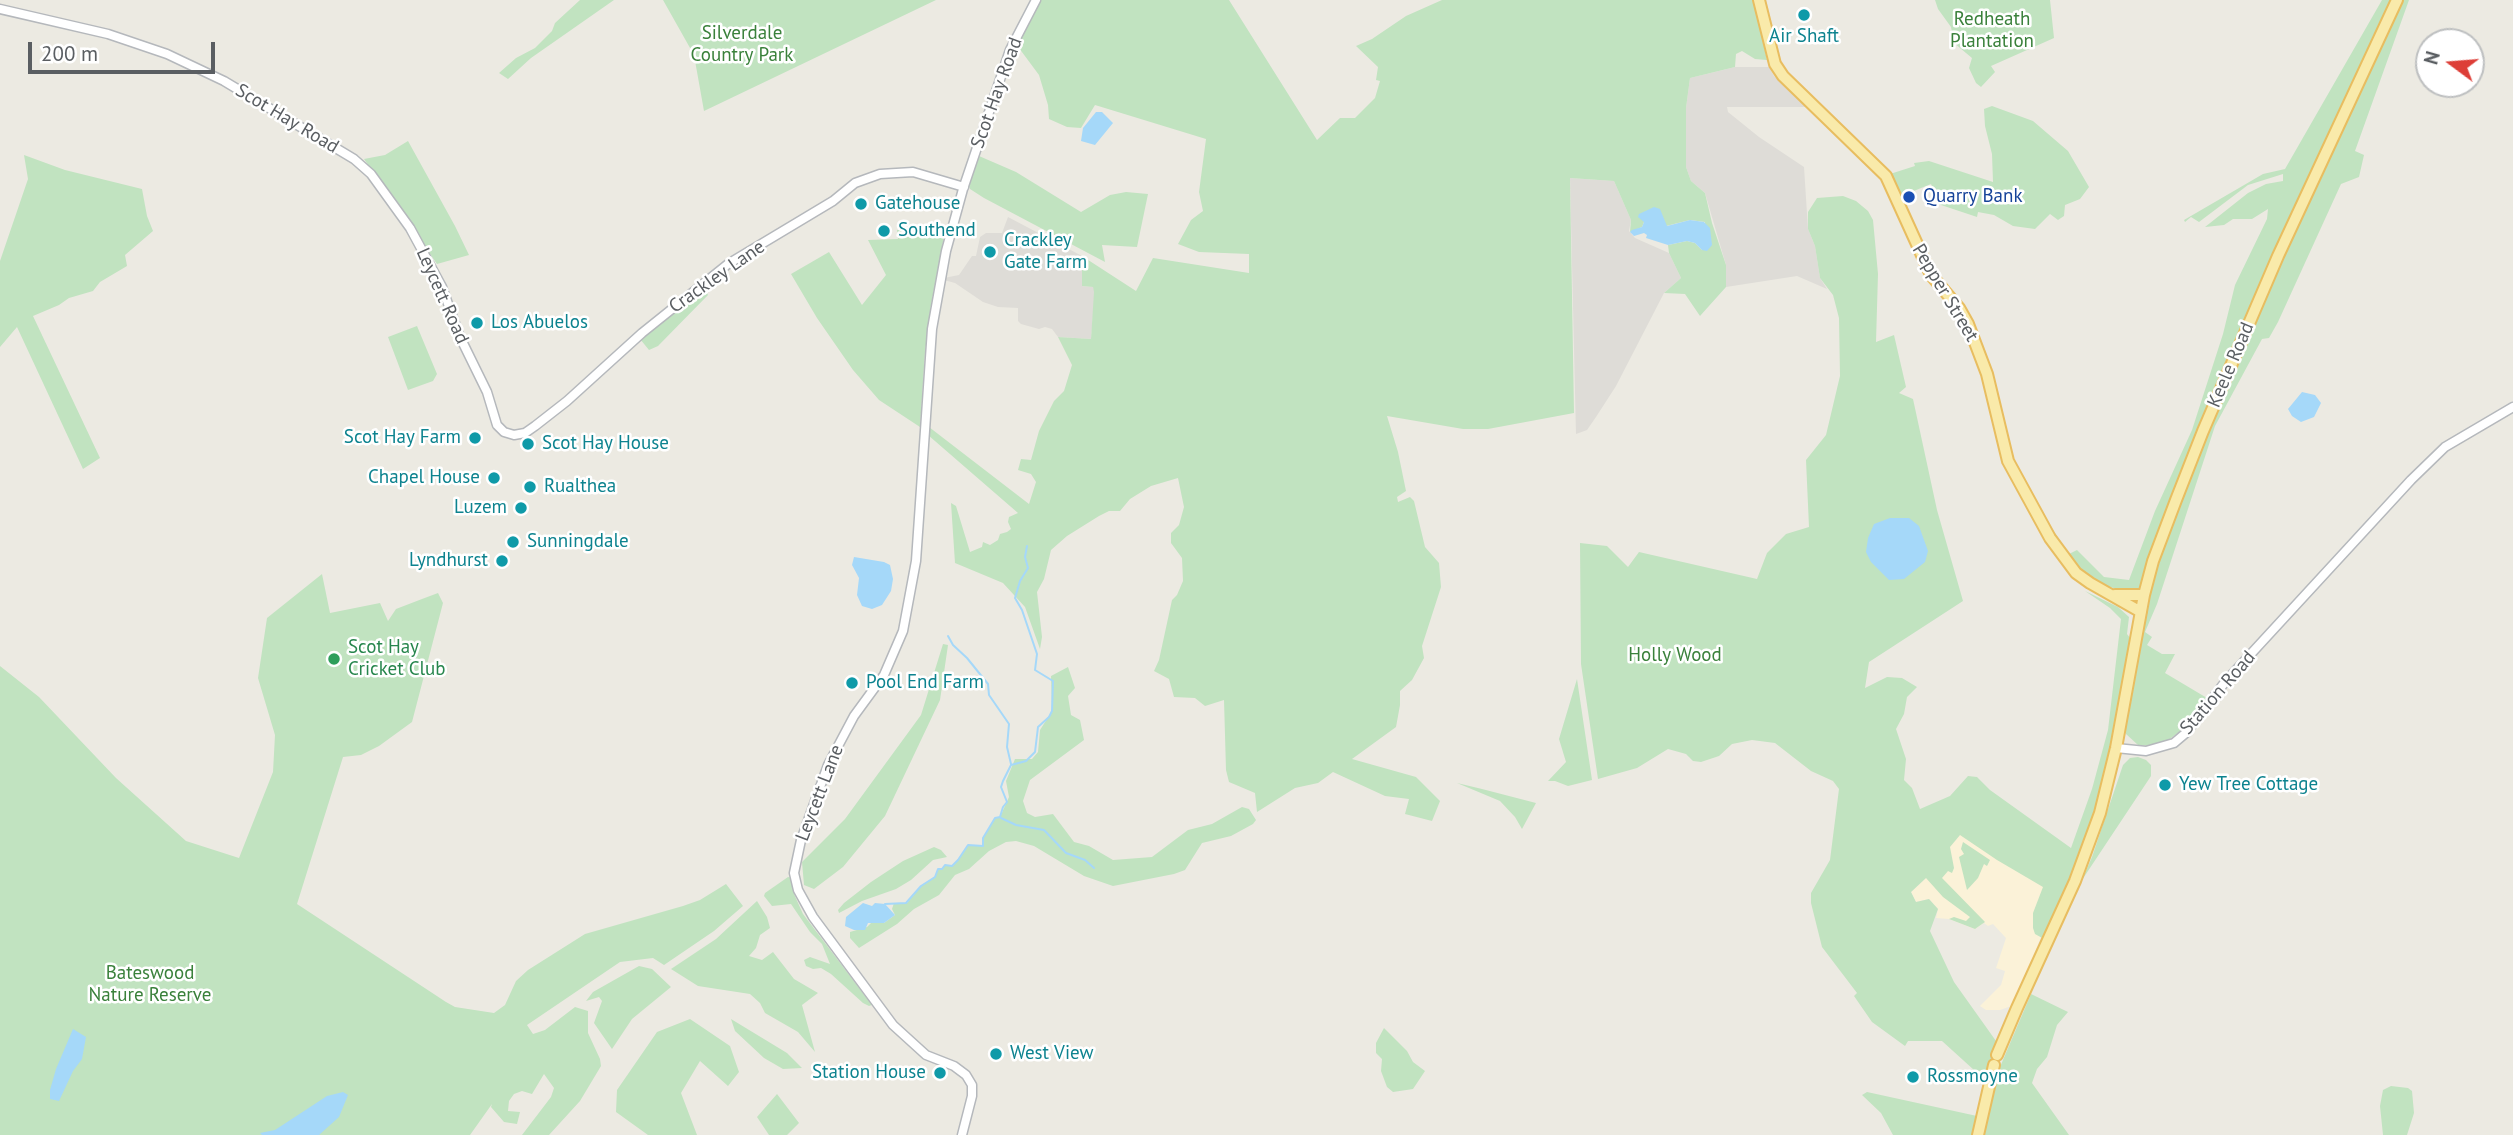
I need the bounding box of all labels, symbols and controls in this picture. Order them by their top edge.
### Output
marker: Air Shaft [1796,7,1812,23]
park label: Redheath Plantation [1950,9,2034,53]
park label: Silverdale Country Park [691,23,793,67]
place label: Air Shaft [1769,26,1839,48]
scale bar [32,28,219,72]
north arrow [2415,28,2485,98]
street label: Scot Hay Road [966,34,1028,152]
text: 200 m [41,40,98,67]
text: N [2418,48,2445,67]
street label: Scot Hay Road [231,79,343,159]
place label: Quarry Bank [1923,186,2023,208]
marker: Quarry Bank [1901,189,1917,205]
place label: Gatehouse [875,193,960,215]
marker: Gatehouse [853,196,869,212]
place label: Southend [898,220,976,242]
marker: Southend [876,223,892,239]
place label: Crackley Gate Farm [1004,230,1087,274]
street label: Crackley Lane [665,236,769,318]
street label: Pepper Street [1907,240,1983,346]
marker: Crackley Gate Farm [982,244,998,260]
street label: Leycett Road [411,245,473,347]
place label: Los Abuelos [491,312,588,334]
marker: Los Abuelos [469,315,485,331]
street label: Keele Road [2203,319,2259,411]
place label: Scot Hay Farm [344,427,461,449]
marker: Scot Hay Farm [467,430,483,446]
place label: Scot Hay House [542,433,669,455]
marker: Scot Hay House [520,436,536,452]
place label: Chapel House [368,467,480,489]
marker: Chapel House [486,470,502,486]
place label: Rualthea [544,476,616,498]
marker: Rualthea [522,479,538,495]
place label: Luzem [454,497,507,519]
marker: Luzem [513,500,529,516]
place label: Sunningdale [527,531,629,553]
marker: Sunningdale [505,534,521,550]
place label: Lyndhurst [409,550,488,572]
marker: Lyndhurst [494,553,510,569]
place label: Scot Hay Cricket Club [348,637,446,681]
park label: Holly Wood [1628,645,1722,667]
street label: Station Road [2175,647,2261,739]
marker: Scot Hay Cricket Club [326,651,342,667]
place label: Pool End Farm [866,672,984,694]
marker: Pool End Farm [844,675,860,691]
street label: Leycett Lane [791,742,849,844]
place label: Yew Tree Cottage [2179,774,2318,796]
marker: Yew Tree Cottage [2157,777,2173,793]
park label: Bateswood Nature Reserve [89,963,211,1007]
place label: West View [1010,1043,1093,1065]
marker: West View [988,1046,1004,1062]
place label: Station House [812,1062,926,1084]
marker: Station House [932,1065,948,1081]
place label: Rossmoyne [1927,1066,2018,1088]
marker: Rossmoyne [1905,1069,1921,1085]

